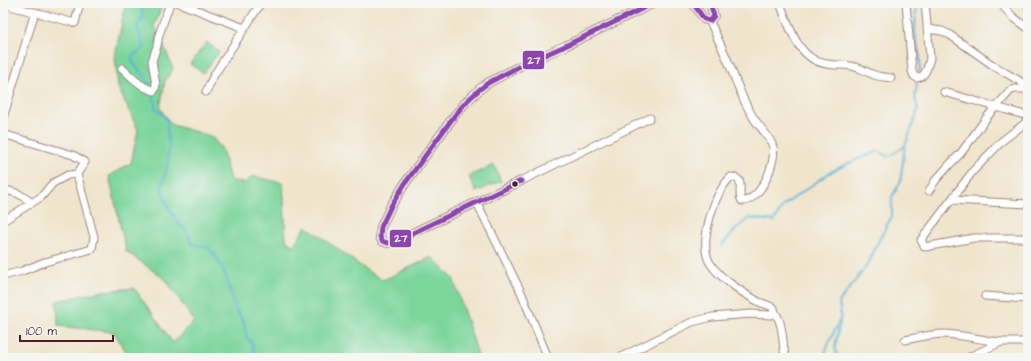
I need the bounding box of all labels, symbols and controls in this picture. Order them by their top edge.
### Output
line badge: 27 [522,50,545,70]
text: 27 [526,53,541,68]
unlabelled marker [510,179,520,189]
line badge: 27 [389,229,412,248]
text: 27 [393,231,408,246]
scale bar [20,317,113,343]
text: 100 m [26,323,57,340]

